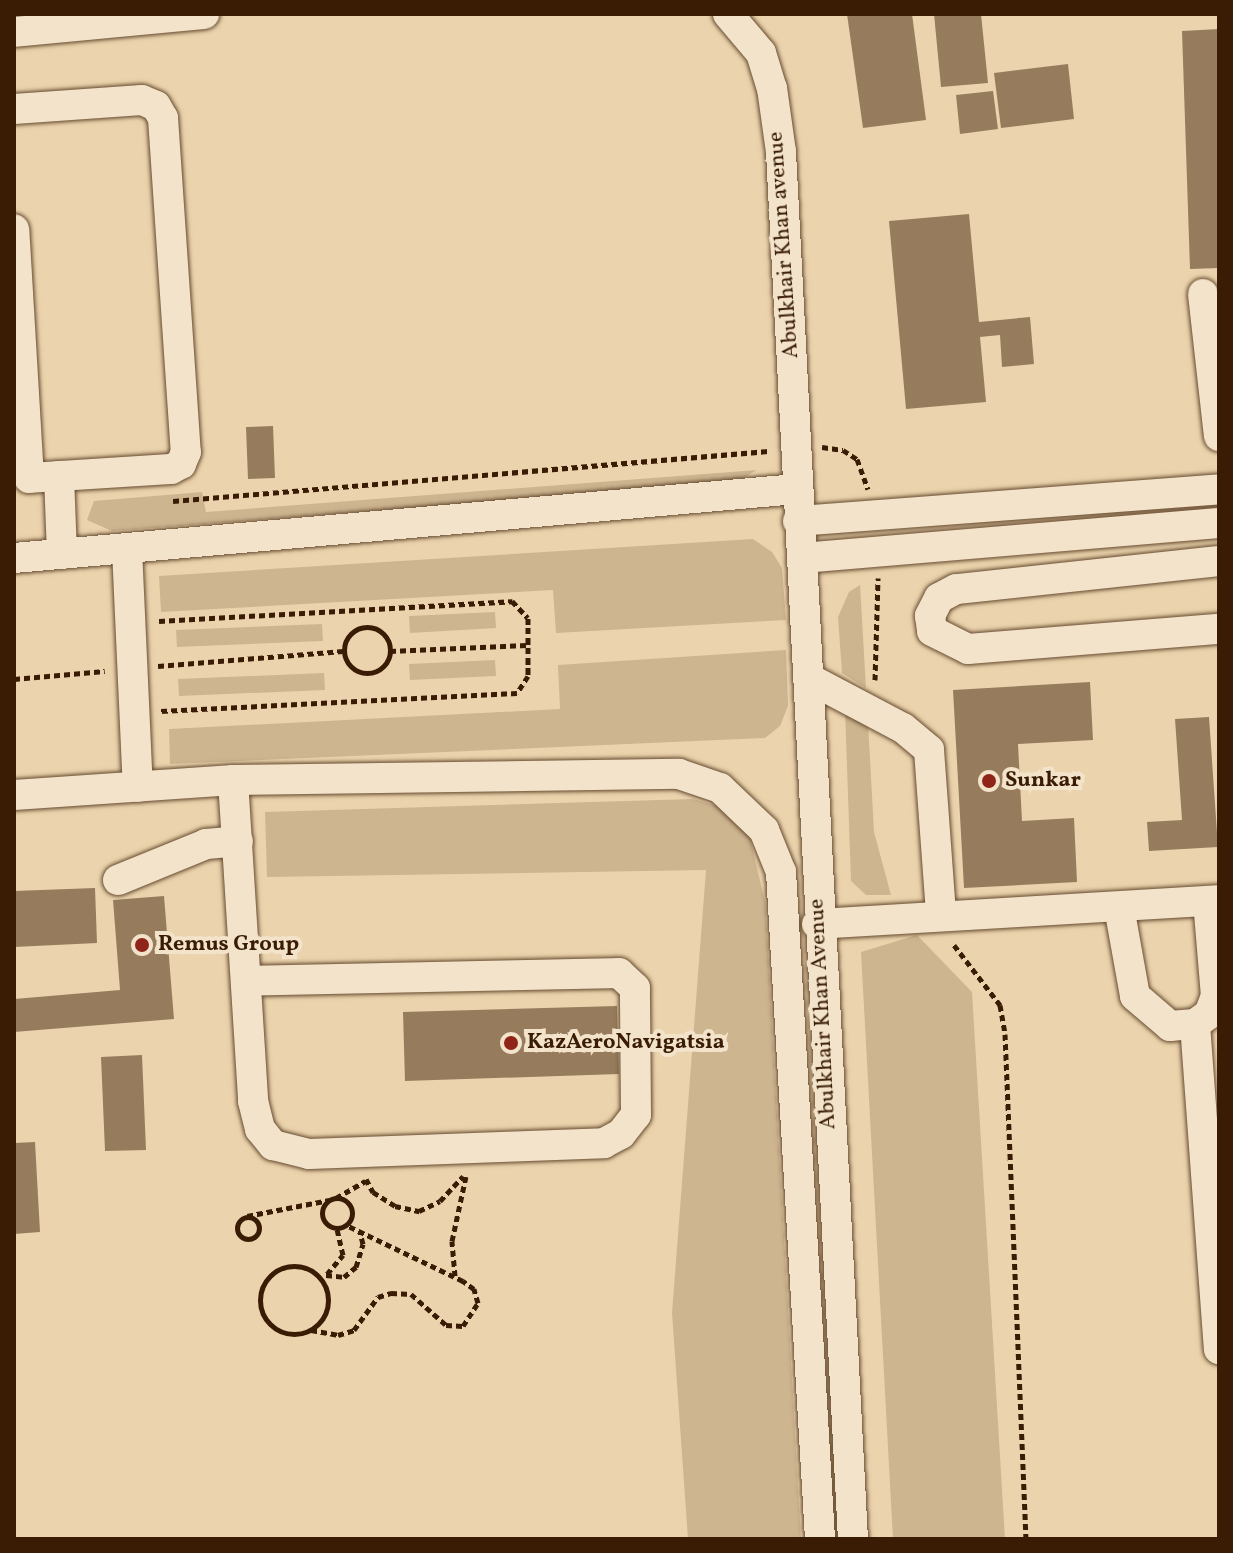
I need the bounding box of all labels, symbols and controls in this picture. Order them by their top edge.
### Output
street label: Abulkhair Khan avenue [763,131,805,359]
place label: Sunkar [1005,768,1081,794]
marker: Sunkar [980,772,998,790]
street label: Abulkhair Khan Avenue [804,898,842,1130]
place label: Remus Group [158,932,299,958]
marker: Remus Group [133,936,151,954]
place label: KazAeroNavigatsia [527,1030,725,1056]
marker: KazAeroNavigatsia [502,1034,520,1052]

